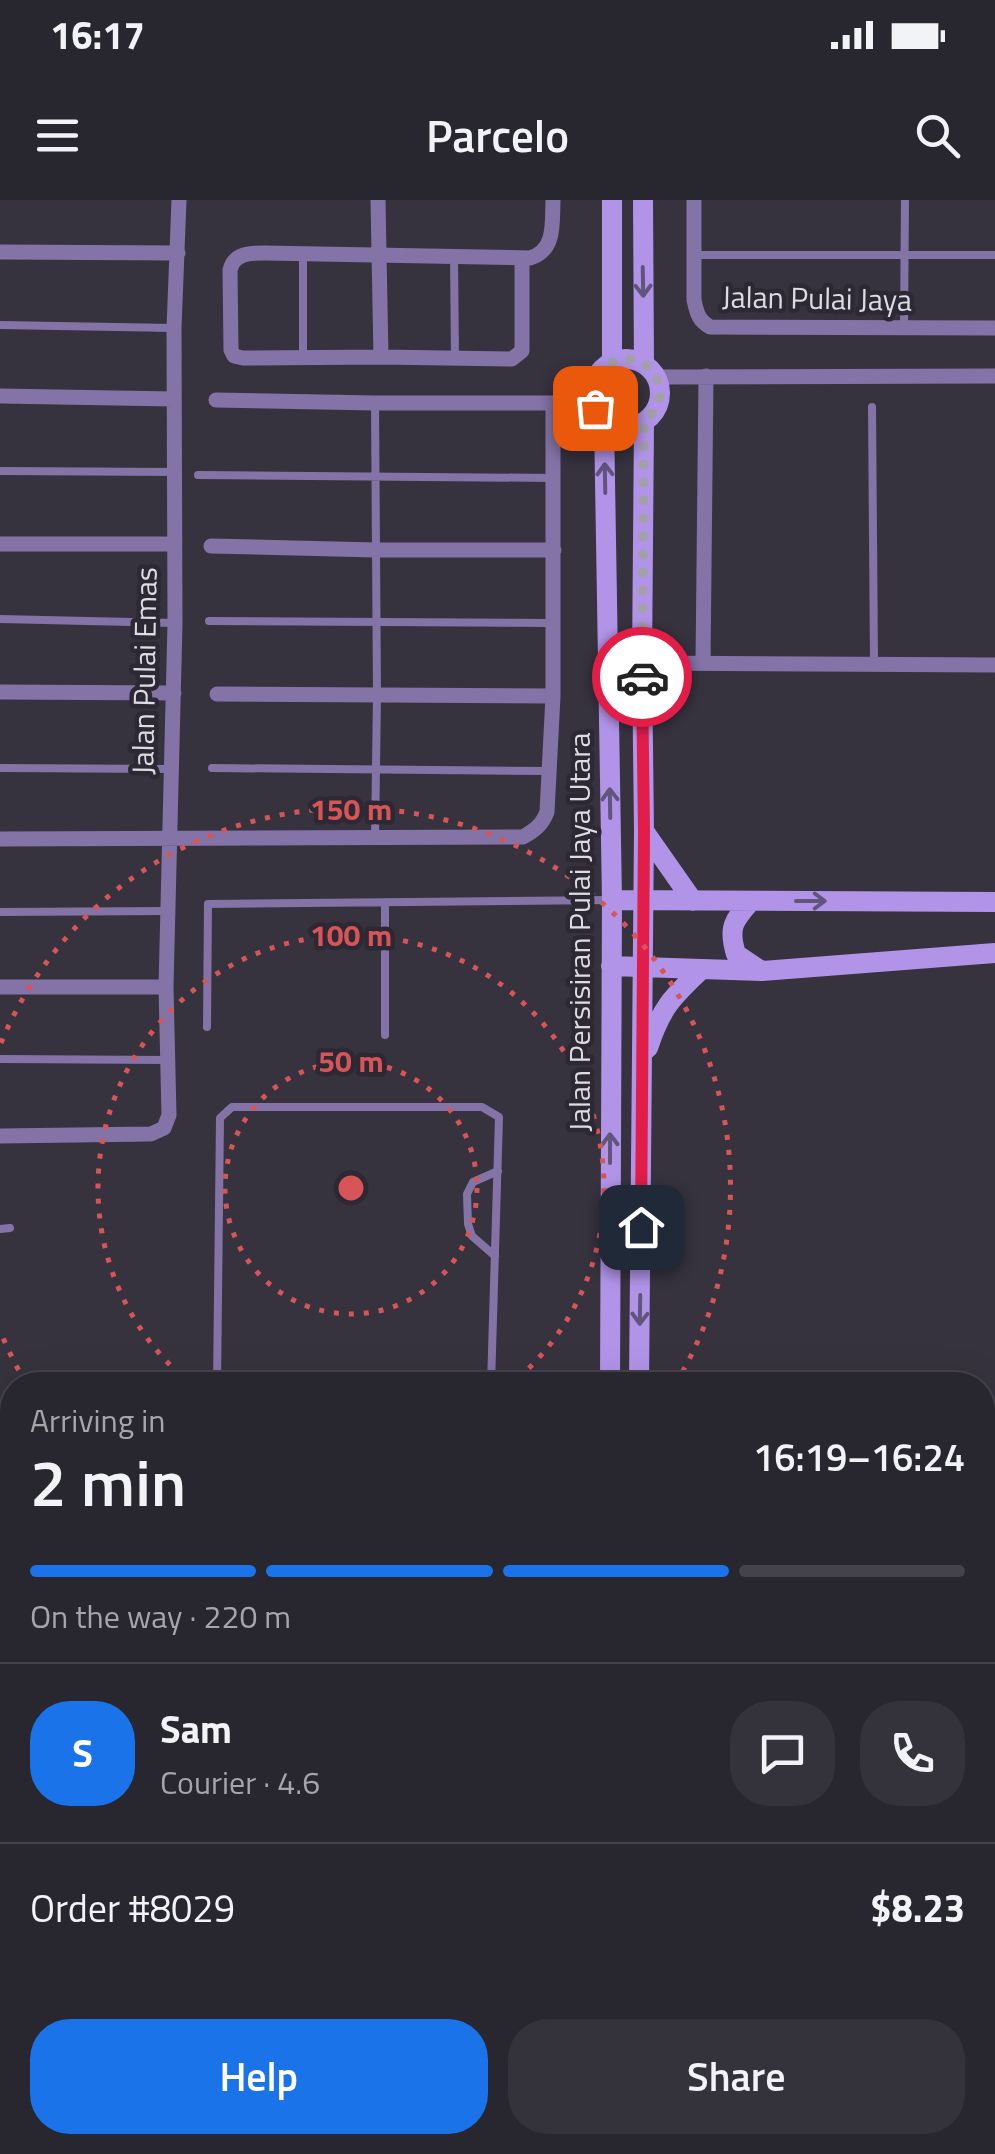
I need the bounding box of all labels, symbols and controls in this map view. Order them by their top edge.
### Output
text: 16:17 [50,6,145,64]
text: Parcelo [426,101,569,169]
icon: menu [30,108,85,163]
icon: search [910,108,965,163]
one-way arrow [634,266,653,298]
street label: Jalan Pulai Jaya [722,273,912,323]
pin [553,366,638,451]
icon: bag [568,381,623,436]
one-way arrow [596,463,614,496]
street label: Jalan Pulai Emas [119,567,169,775]
courier [592,627,692,727]
icon: car [615,650,670,705]
street label: Jalan Persisiran Pulai Jaya Utara [556,732,602,1132]
text: 150 m [310,786,392,832]
one-way arrow [601,787,620,819]
one-way arrow [794,892,826,910]
text: 100 m [310,912,392,958]
text: 50 m [318,1038,384,1084]
one-way arrow [601,1132,620,1164]
centre of rings [333,1170,369,1206]
pin [599,1185,684,1270]
icon: home [614,1200,669,1255]
one-way arrow [630,1292,650,1325]
text: Arriving in [30,1396,166,1444]
text: 16:19–16:24 [753,1428,965,1486]
text: 2 min [30,1432,186,1531]
text: On the way · 220 m [30,1592,291,1640]
text: Sam [160,1700,232,1758]
button: chat [730,1701,835,1806]
button: phone [860,1701,965,1806]
text: S [72,1724,93,1782]
text: Courier · 4.6 [160,1758,320,1806]
text: Order #8029 [30,1879,235,1937]
text: $8.23 [870,1879,965,1937]
button: Help [30,2019,488,2134]
button: Share [508,2019,965,2134]

